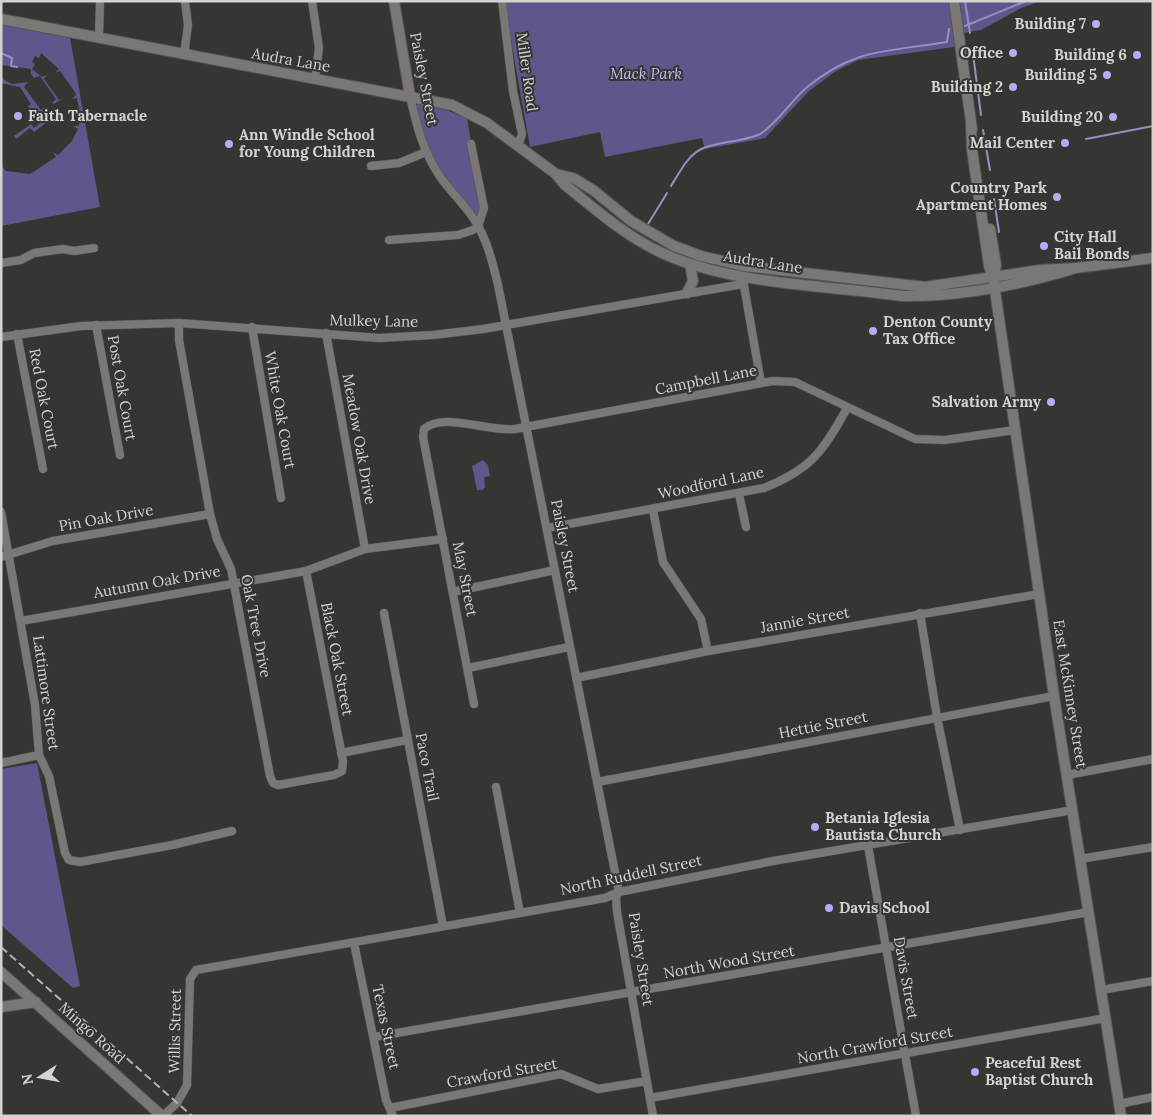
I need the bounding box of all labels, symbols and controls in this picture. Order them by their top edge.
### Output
place label: Building 7 [1015,14,1086,33]
marker: Building 7 [1090,18,1102,30]
street label: Paisley Street [406,31,443,127]
street label: Miller Road [513,31,542,113]
street label: Audra Lane [249,43,332,76]
place label: Office [960,43,1003,62]
place label: Building 6 [1054,45,1127,64]
marker: Office [1007,47,1019,59]
marker: Building 6 [1131,49,1143,61]
park label: Mack Park [610,64,682,83]
place label: Building 5 [1025,65,1097,84]
marker: Building 5 [1101,69,1113,81]
place label: Building 2 [931,77,1003,96]
marker: Building 2 [1007,81,1019,93]
place label: Faith Tabernacle [28,106,147,125]
place label: Building 20 [1021,107,1103,126]
marker: Faith Tabernacle [12,110,24,122]
marker: Building 20 [1107,111,1119,123]
place label: Ann Windle School for Young Children [239,125,376,161]
place label: Mail Center [970,133,1056,152]
marker: Mail Center [1059,137,1071,149]
marker: Ann Windle School for Young Children [223,138,235,150]
place label: Country Park Apartment Homes [916,178,1047,214]
marker: Country Park Apartment Homes [1051,191,1063,203]
place label: City Hall Bail Bonds [1054,227,1130,263]
marker: City Hall Bail Bonds [1038,240,1050,252]
street label: Audra Lane [721,246,804,277]
street label: Mulkey Lane [330,310,418,331]
place label: Denton County Tax Office [883,312,993,348]
marker: Denton County Tax Office [867,325,879,337]
street label: Post Oak Court [104,334,141,442]
street label: Red Oak Court [25,347,64,451]
street label: White Oak Court [261,350,300,470]
street label: Campbell Lane [653,360,759,399]
street label: Meadow Oak Drive [339,372,380,506]
place label: Salvation Army [932,392,1042,411]
marker: Salvation Army [1045,396,1057,408]
street label: Woodford Lane [656,462,766,503]
street label: Paisley Street [547,498,584,594]
street label: Pin Oak Drive [57,500,155,535]
street label: May Street [449,540,482,618]
street label: Autumn Oak Drive [91,561,222,602]
street label: Oak Tree Drive [237,573,276,679]
street label: Black Oak Street [317,601,358,717]
street label: Jannie Street [758,602,851,637]
street label: East McKinney Street [1049,618,1092,770]
street label: Lattimore Street [29,634,64,752]
street label: Hettie Street [777,707,869,742]
street label: Paco Trail [412,731,443,803]
place label: Betania Iglesia Bautista Church [825,808,942,844]
marker: Betania Iglesia Bautista Church [809,821,821,833]
street label: North Ruddell Street [558,850,704,899]
place label: Davis School [839,898,930,917]
marker: Davis School [823,902,835,914]
street label: Paisley Street [625,911,658,1007]
street label: Davis Street [890,935,923,1021]
street label: North Wood Street [662,941,796,982]
street label: Texas Street [368,983,405,1071]
street label: Willis Street [164,988,185,1073]
street label: Mingo Road [55,998,129,1067]
street label: North Crawford Street [796,1021,954,1068]
north arrow [15,1052,65,1102]
street label: Crawford Street [445,1053,559,1092]
place label: Peaceful Rest Baptist Church [985,1053,1094,1089]
marker: Peaceful Rest Baptist Church [969,1066,981,1078]
text: N [17,1072,37,1087]

